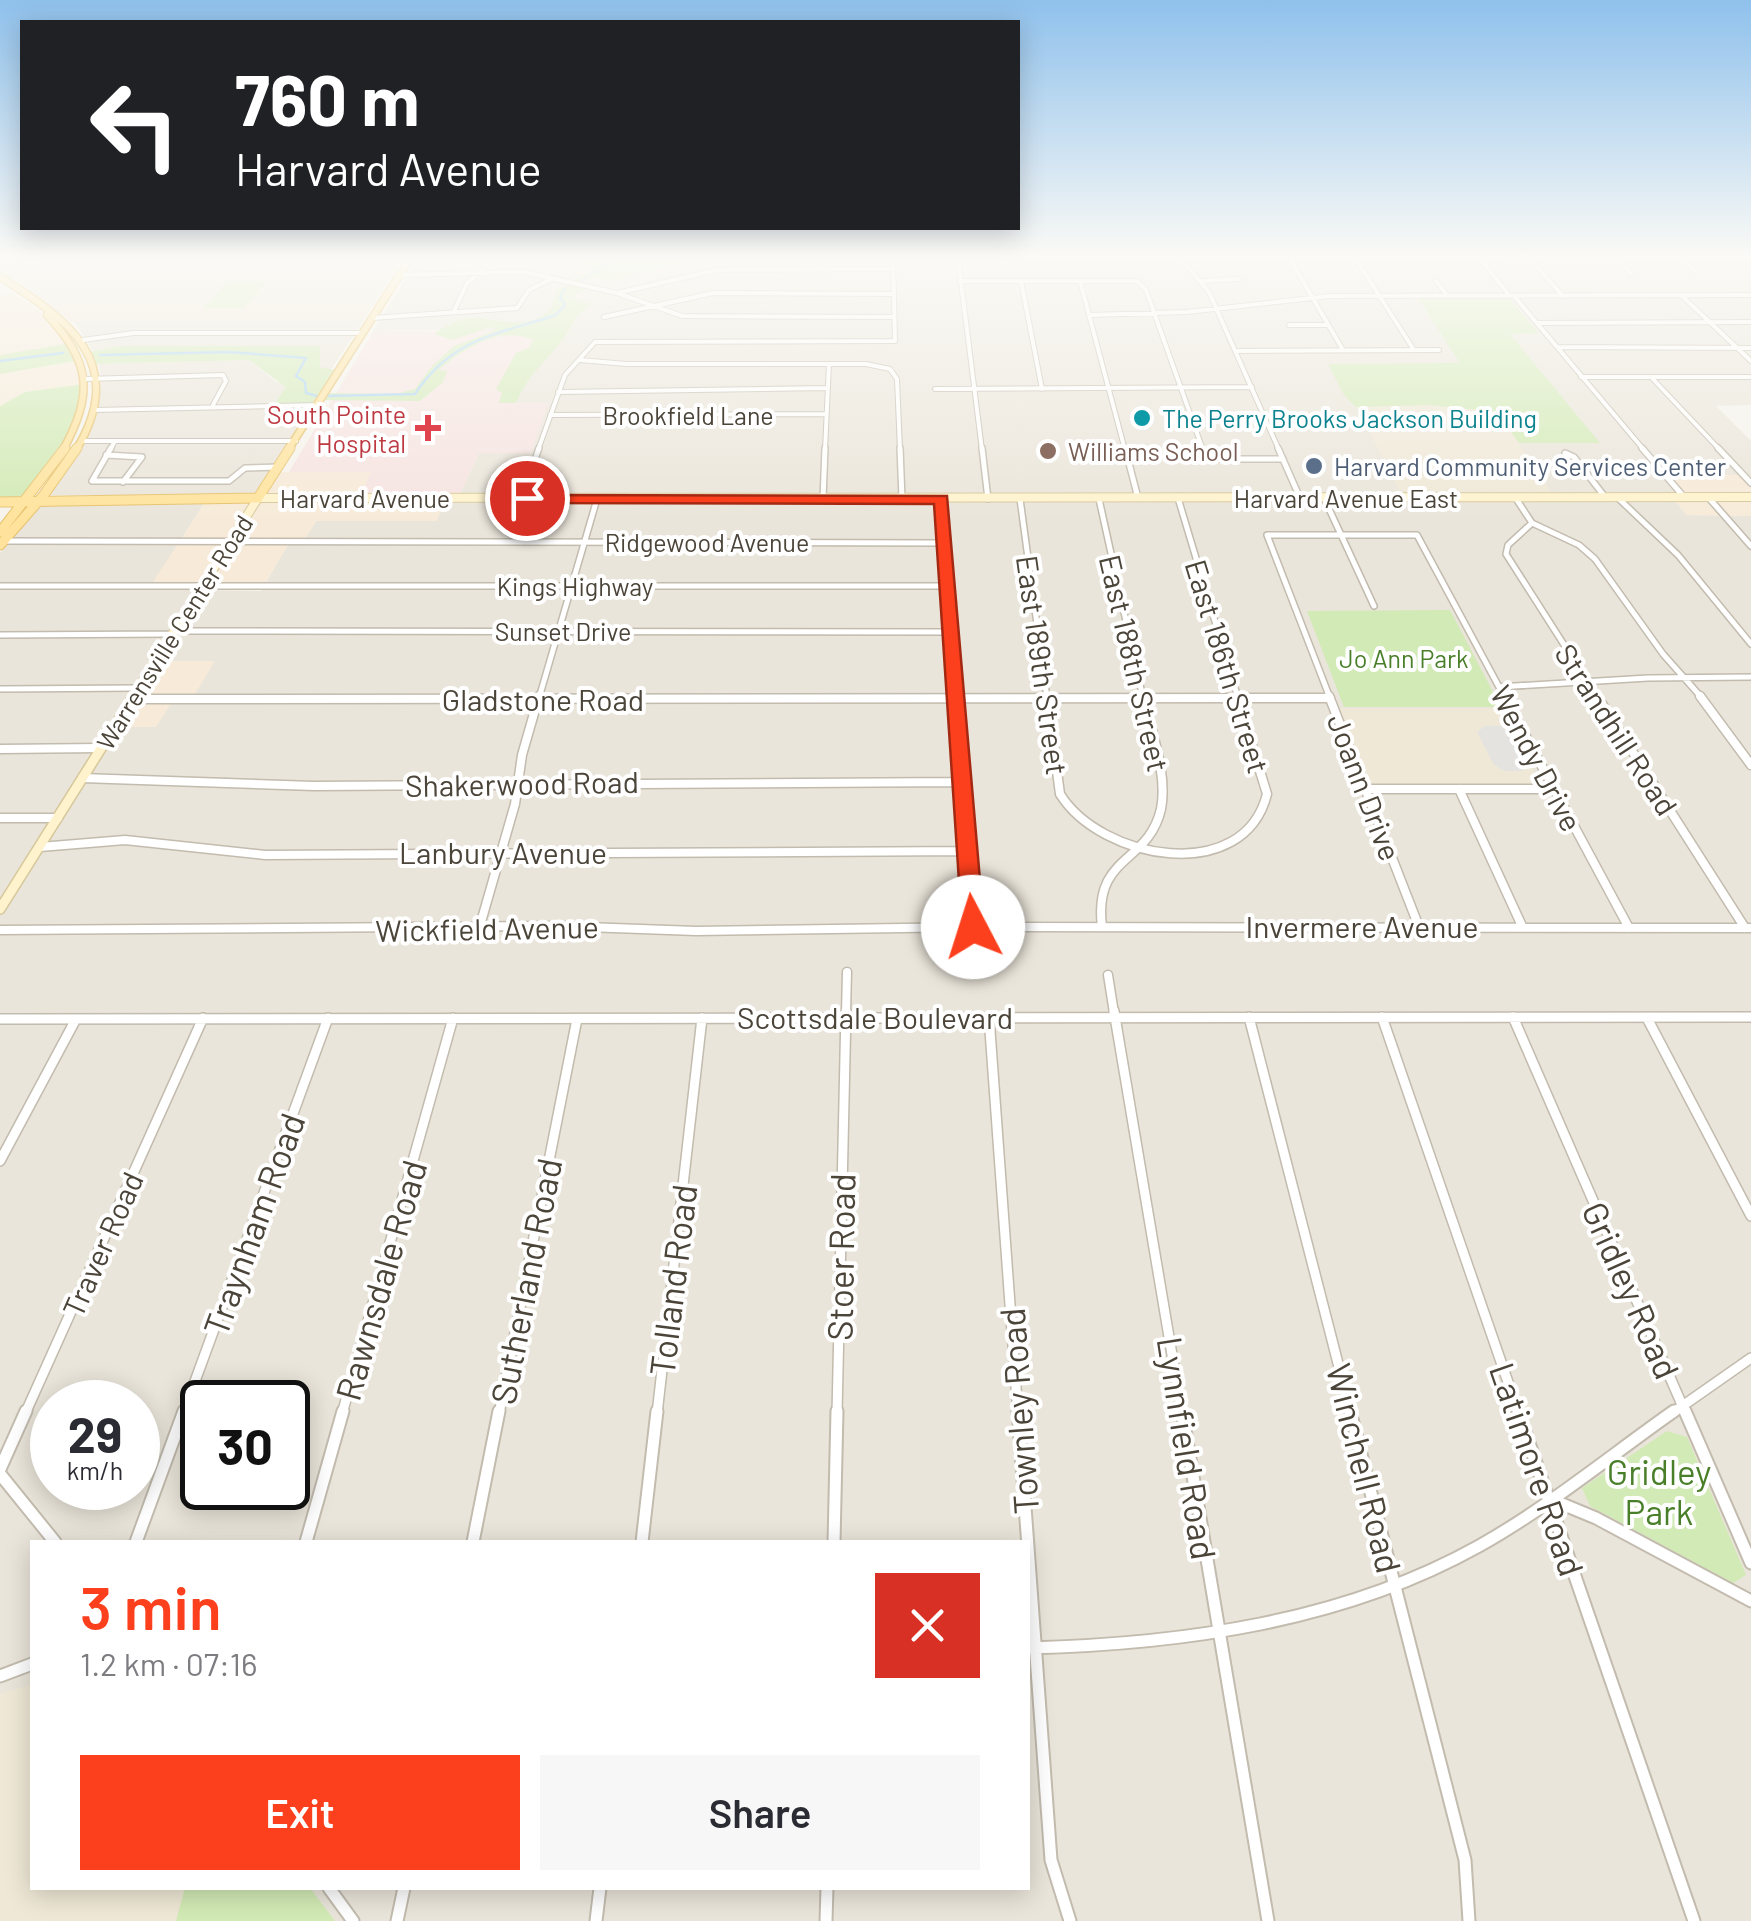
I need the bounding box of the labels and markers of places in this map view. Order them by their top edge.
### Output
place label: South Pointe Hospital [267,399,406,458]
place label: The Perry Brooks Jackson Building [1162,403,1537,433]
marker: The Perry Brooks Jackson Building [1131,407,1153,429]
marker: South Pointe Hospital [415,415,441,441]
place label: Williams School [1068,436,1239,466]
marker: Williams School [1037,440,1059,462]
place label: Harvard Community Services Center [1334,451,1726,481]
marker: Harvard Community Services Center [1303,455,1325,477]
pin [485,456,570,541]

